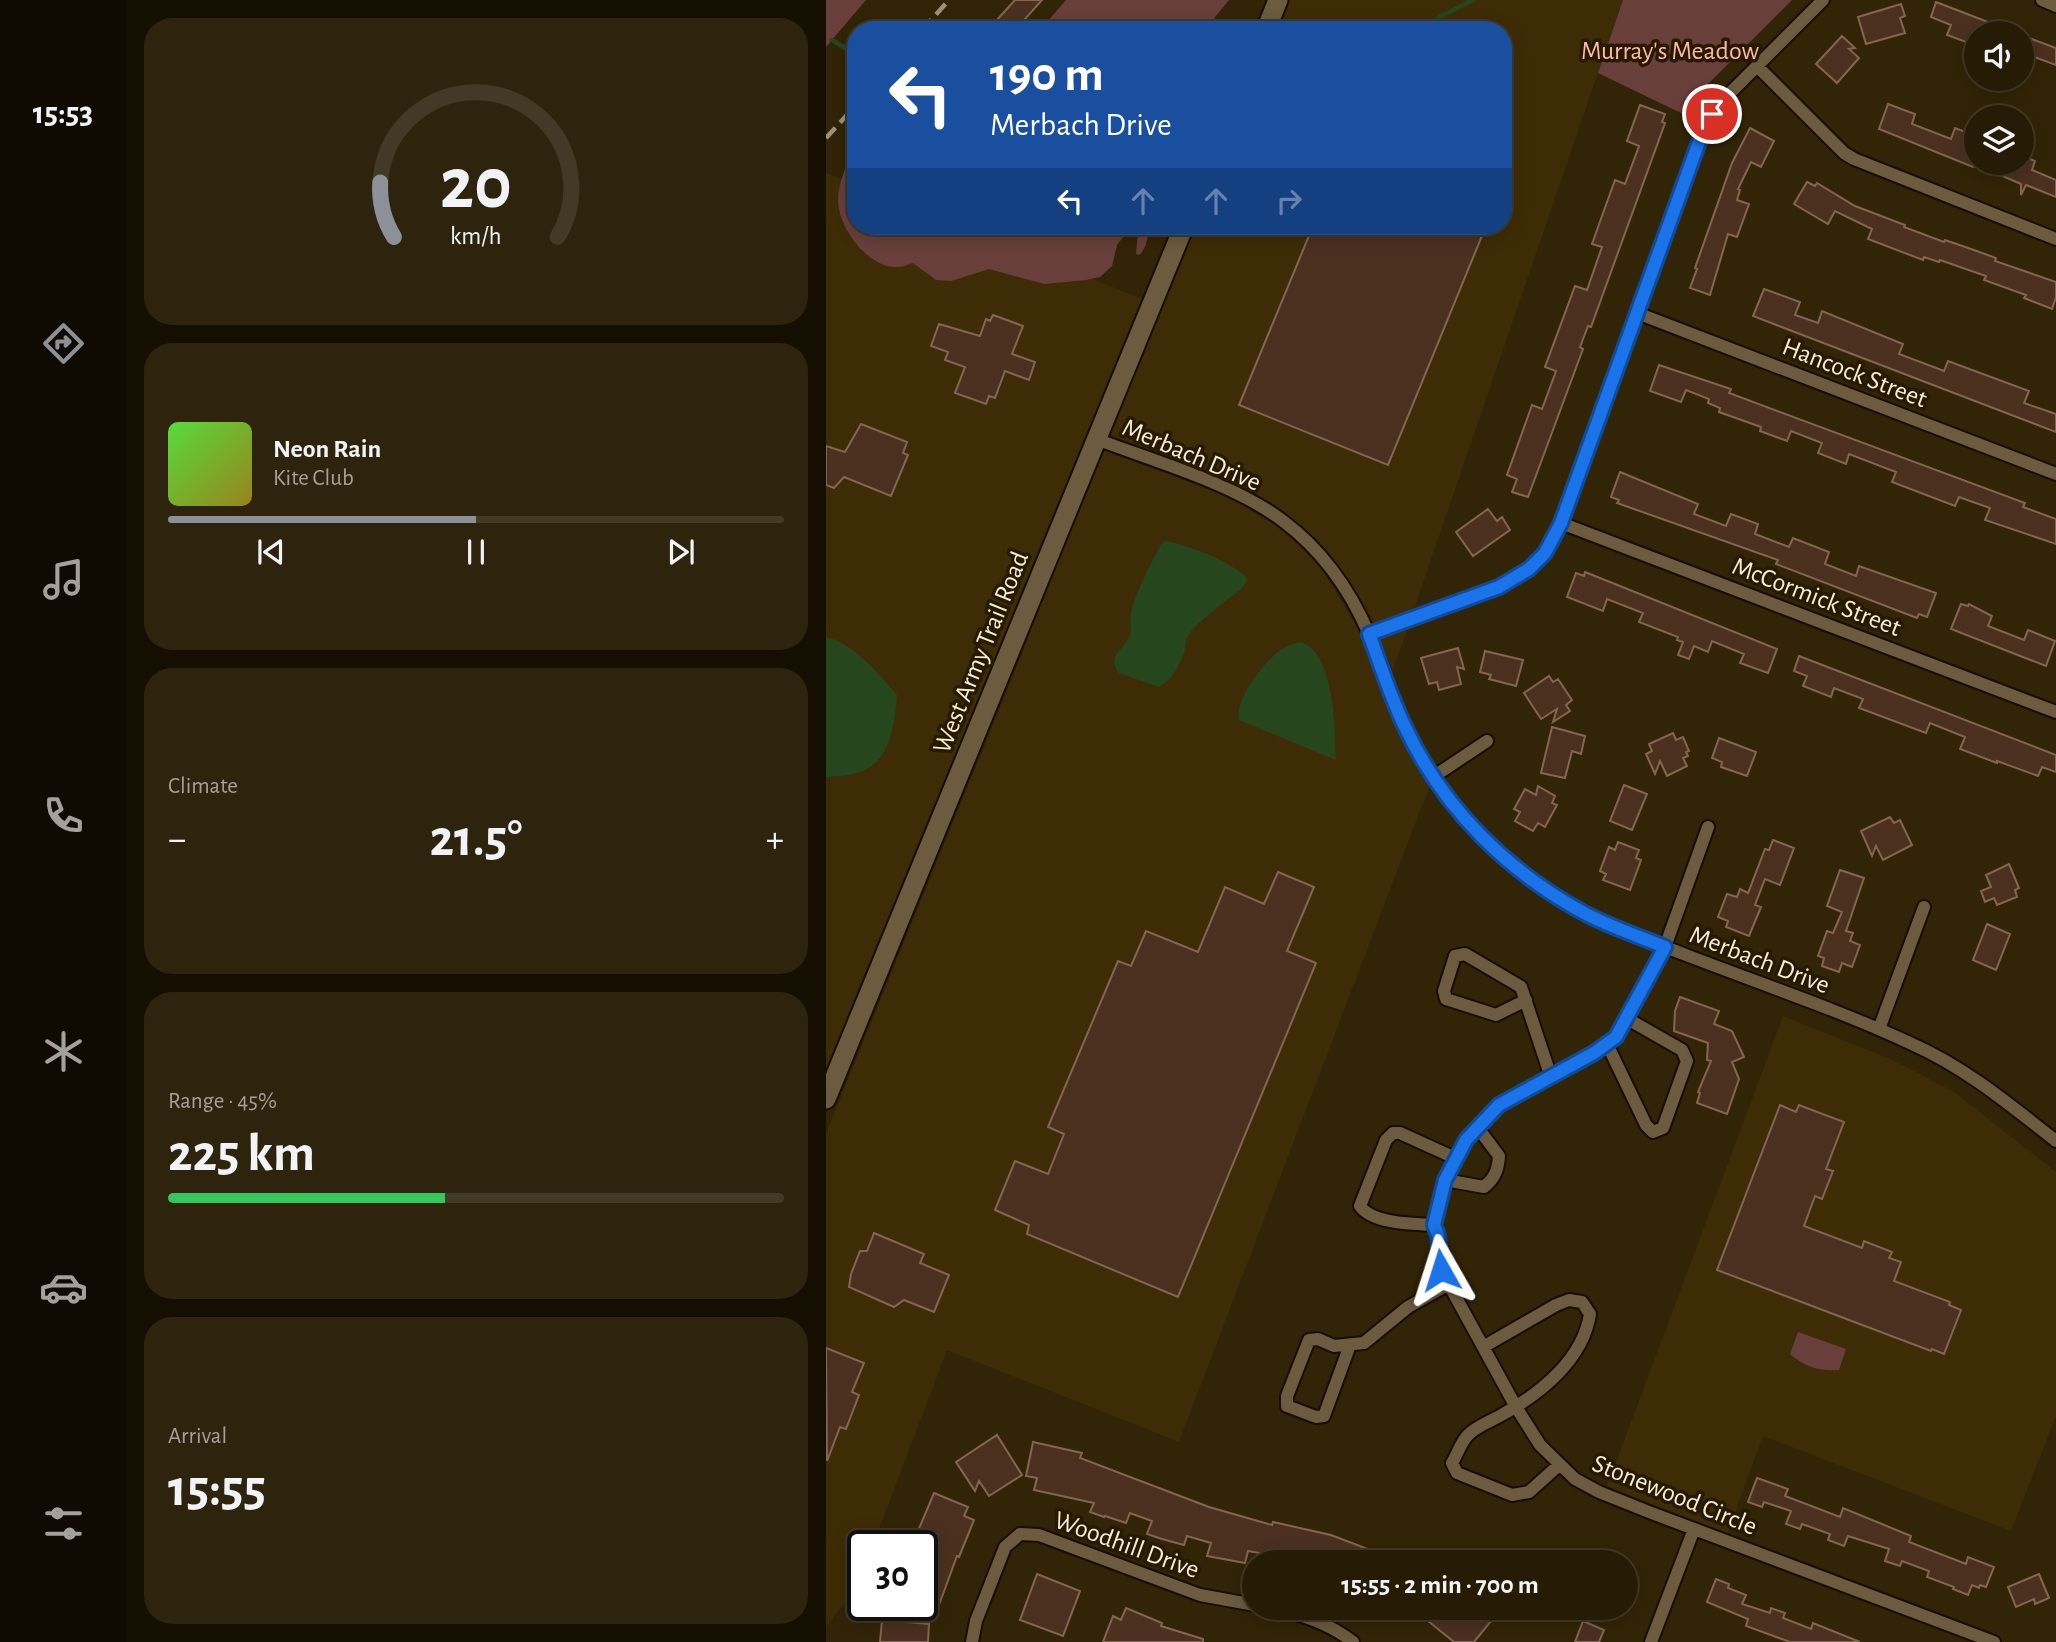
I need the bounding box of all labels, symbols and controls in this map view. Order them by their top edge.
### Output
map controls [1964,21,2034,175]
button: sound [1964,21,2034,91]
park label: Murray's Meadow [1581,38,1759,64]
icon: left [875,49,966,140]
text: 190 m [990,51,1104,100]
pin [1682,84,1742,144]
icon: arrive [1693,95,1731,133]
text: 15:53 [33,97,93,129]
button: layers [1964,105,2034,175]
text: Merbach Drive [990,109,1172,141]
text: 20 [440,150,512,223]
icon: left [1051,182,1089,220]
icon: ahead [1124,182,1162,220]
icon: ahead [1197,182,1235,220]
icon: right [1270,182,1308,220]
text: km/h [450,224,502,249]
icon: directions [39,319,88,368]
street label: Hancock Street [1779,333,1931,412]
street label: Merbach Drive [1119,414,1265,496]
text: Neon Rain [273,436,381,462]
text: Kite Club [273,467,354,490]
icon: previous [252,533,290,571]
icon: pause [457,533,495,571]
icon: next [662,533,700,571]
street label: West Army Trail Road [929,548,1033,757]
street label: McCormick Street [1729,553,1905,641]
icon: music [39,555,88,604]
text: Climate [168,775,238,798]
icon: phone [39,791,88,840]
text: 21.5° [430,813,522,865]
text: − [168,821,186,859]
text: + [766,821,784,859]
street label: Merbach Drive [1686,921,1833,999]
icon: climate [39,1027,88,1076]
text: Range · 45% [168,1090,277,1113]
text: 225 km [168,1128,315,1180]
position arrow [1404,1233,1478,1307]
icon: car [39,1263,88,1312]
text: Arrival [168,1425,227,1448]
street label: Stonewood Circle [1589,1450,1761,1540]
text: 15:55 [168,1463,266,1515]
icon: filters [39,1499,88,1548]
street label: Woodhill Drive [1051,1507,1203,1583]
speed limit sign: 30 [847,1530,938,1621]
text: 15:55 · 2 min · 700 m [1341,1572,1539,1598]

